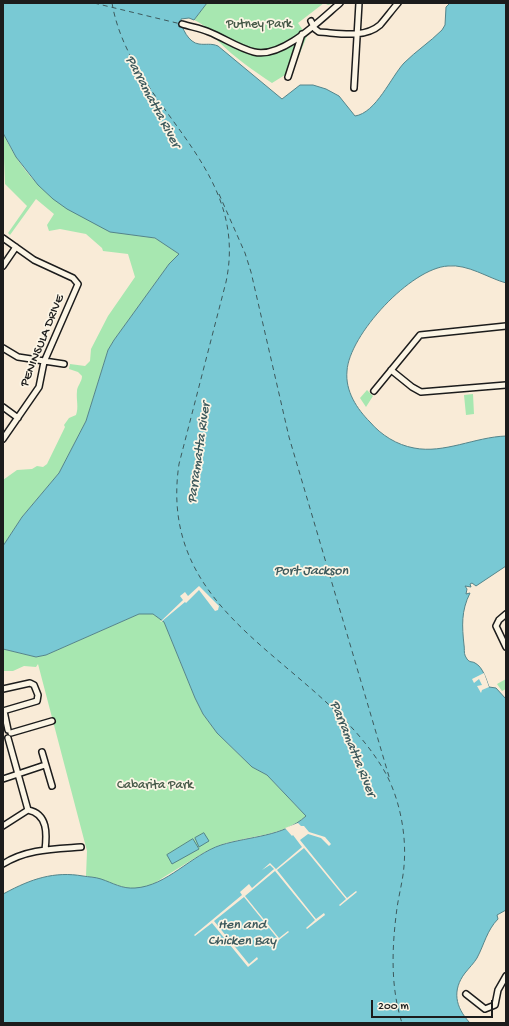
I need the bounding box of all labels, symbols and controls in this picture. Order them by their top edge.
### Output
park label: Putney Park [226,17,292,33]
water label: Parramatta River [121,53,183,151]
street label: PENINSULA DRIVE [17,293,69,389]
water label: Parramatta River [185,401,215,505]
water label: Port Jackson [274,564,348,580]
water label: Parramatta River [325,699,379,799]
park label: Cabarita Park [117,778,193,794]
water label: Hen and Chicken Bay [208,918,276,950]
scale bar [373,992,495,1018]
text: 200 m [378,1000,409,1014]

